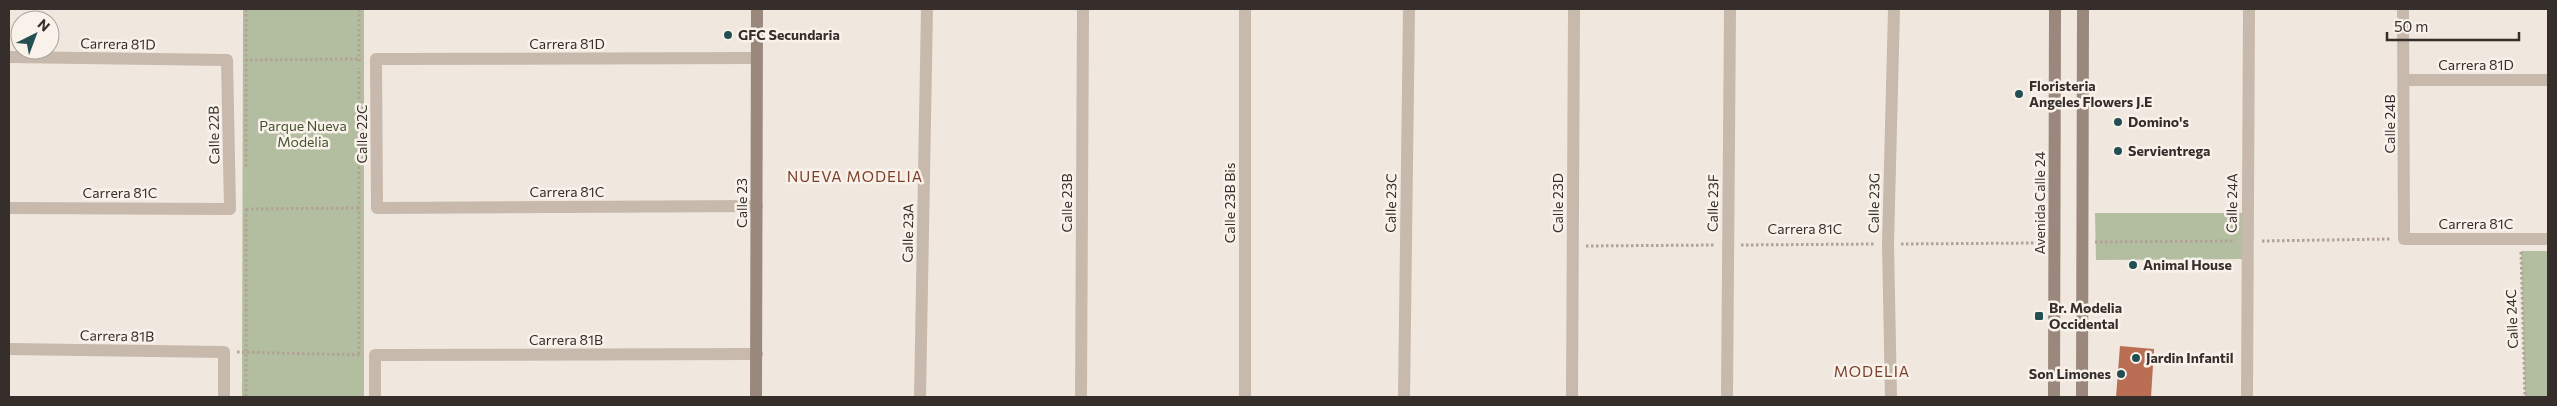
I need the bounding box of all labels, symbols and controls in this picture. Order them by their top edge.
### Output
north arrow [10,10,60,60]
scale bar [2387,10,2520,42]
text: N [34,15,54,35]
text: 50 m [2394,17,2428,35]
place label: GFC Secundaria [738,26,840,43]
marker: GFC Secundaria [722,29,734,41]
street label: Carrera 81D [80,34,156,53]
street label: Carrera 81D [529,35,605,52]
street label: Carrera 81D [2438,56,2514,73]
place label: Floristeria Angeles Flowers J.E [2029,77,2152,110]
marker: Floristeria Angeles Flowers J.E [2013,88,2025,100]
street label: Calle 24B [2381,94,2398,154]
street label: Calle 22C [353,104,370,164]
street label: Calle 22B [204,106,223,164]
place label: Domino's [2128,113,2189,130]
marker: Domino's [2112,116,2124,128]
park label: Parque Nueva Modelia [259,117,347,150]
place label: Servientrega [2128,142,2210,159]
marker: Servientrega [2112,145,2124,157]
street label: Avenida Calle 24 [2031,151,2048,255]
street label: Calle 23B Bis [1221,163,1238,243]
district label: NUEVA MODELIA [787,167,923,185]
street label: Calle 23C [1381,173,1400,233]
street label: Calle 23D [1549,173,1566,233]
street label: Calle 23G [1864,173,1883,233]
street label: Calle 24A [2222,173,2241,233]
street label: Calle 23B [1058,174,1075,232]
street label: Calle 23F [1703,174,1722,232]
street label: Calle 23 [733,178,750,228]
street label: Carrera 81C [530,183,604,200]
street label: Carrera 81C [83,184,157,201]
street label: Calle 23A [898,203,917,263]
street label: Carrera 81C [2439,215,2513,232]
street label: Carrera 81C [1768,220,1842,237]
place label: Animal House [2143,256,2232,273]
marker: Animal House [2127,259,2139,271]
street label: Calle 24C [2502,289,2521,349]
place label: Br. Modelia Occidental [2049,299,2122,332]
marker: Br. Modelia Occidental [2033,310,2045,322]
street label: Carrera 81B [80,326,154,345]
street label: Carrera 81B [529,331,603,348]
place label: Jardin Infantil [2146,349,2234,366]
marker: Jardin Infantil [2130,352,2142,364]
district label: MODELIA [1834,362,1910,380]
place label: Son Limones [2029,365,2111,382]
marker: Son Limones [2115,368,2127,380]

